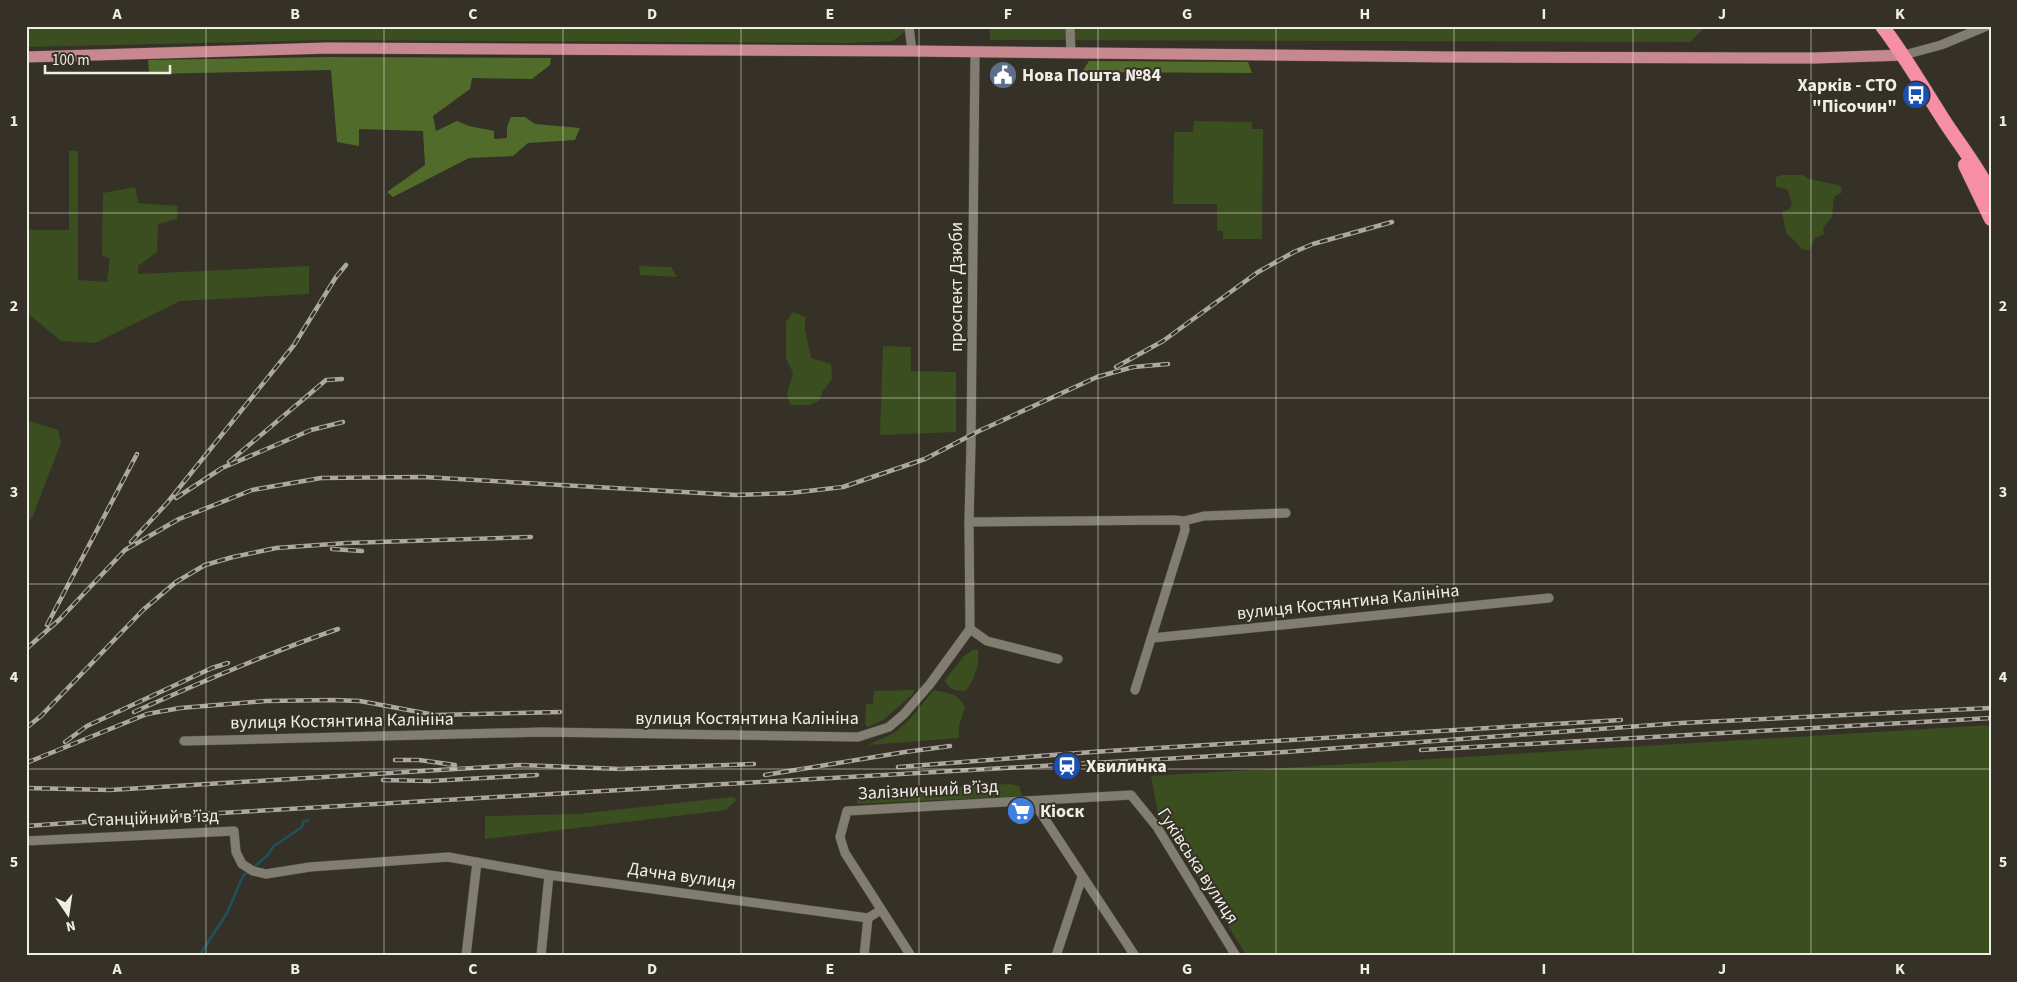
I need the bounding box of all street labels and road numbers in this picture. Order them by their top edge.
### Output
street label: проспект Дзюби [944,222,969,352]
street label: вулиця Костянтина Калініна [1236,578,1460,626]
street label: вулиця Костянтина Калініна [635,706,859,731]
street label: вулиця Костянтина Калініна [230,707,454,735]
street label: Залізничний в’їзд [857,774,999,806]
street label: Станційний в’їзд [87,803,220,833]
street label: Гуківська вулиця [1151,803,1245,929]
street label: Дачна вулиця [626,856,738,896]

